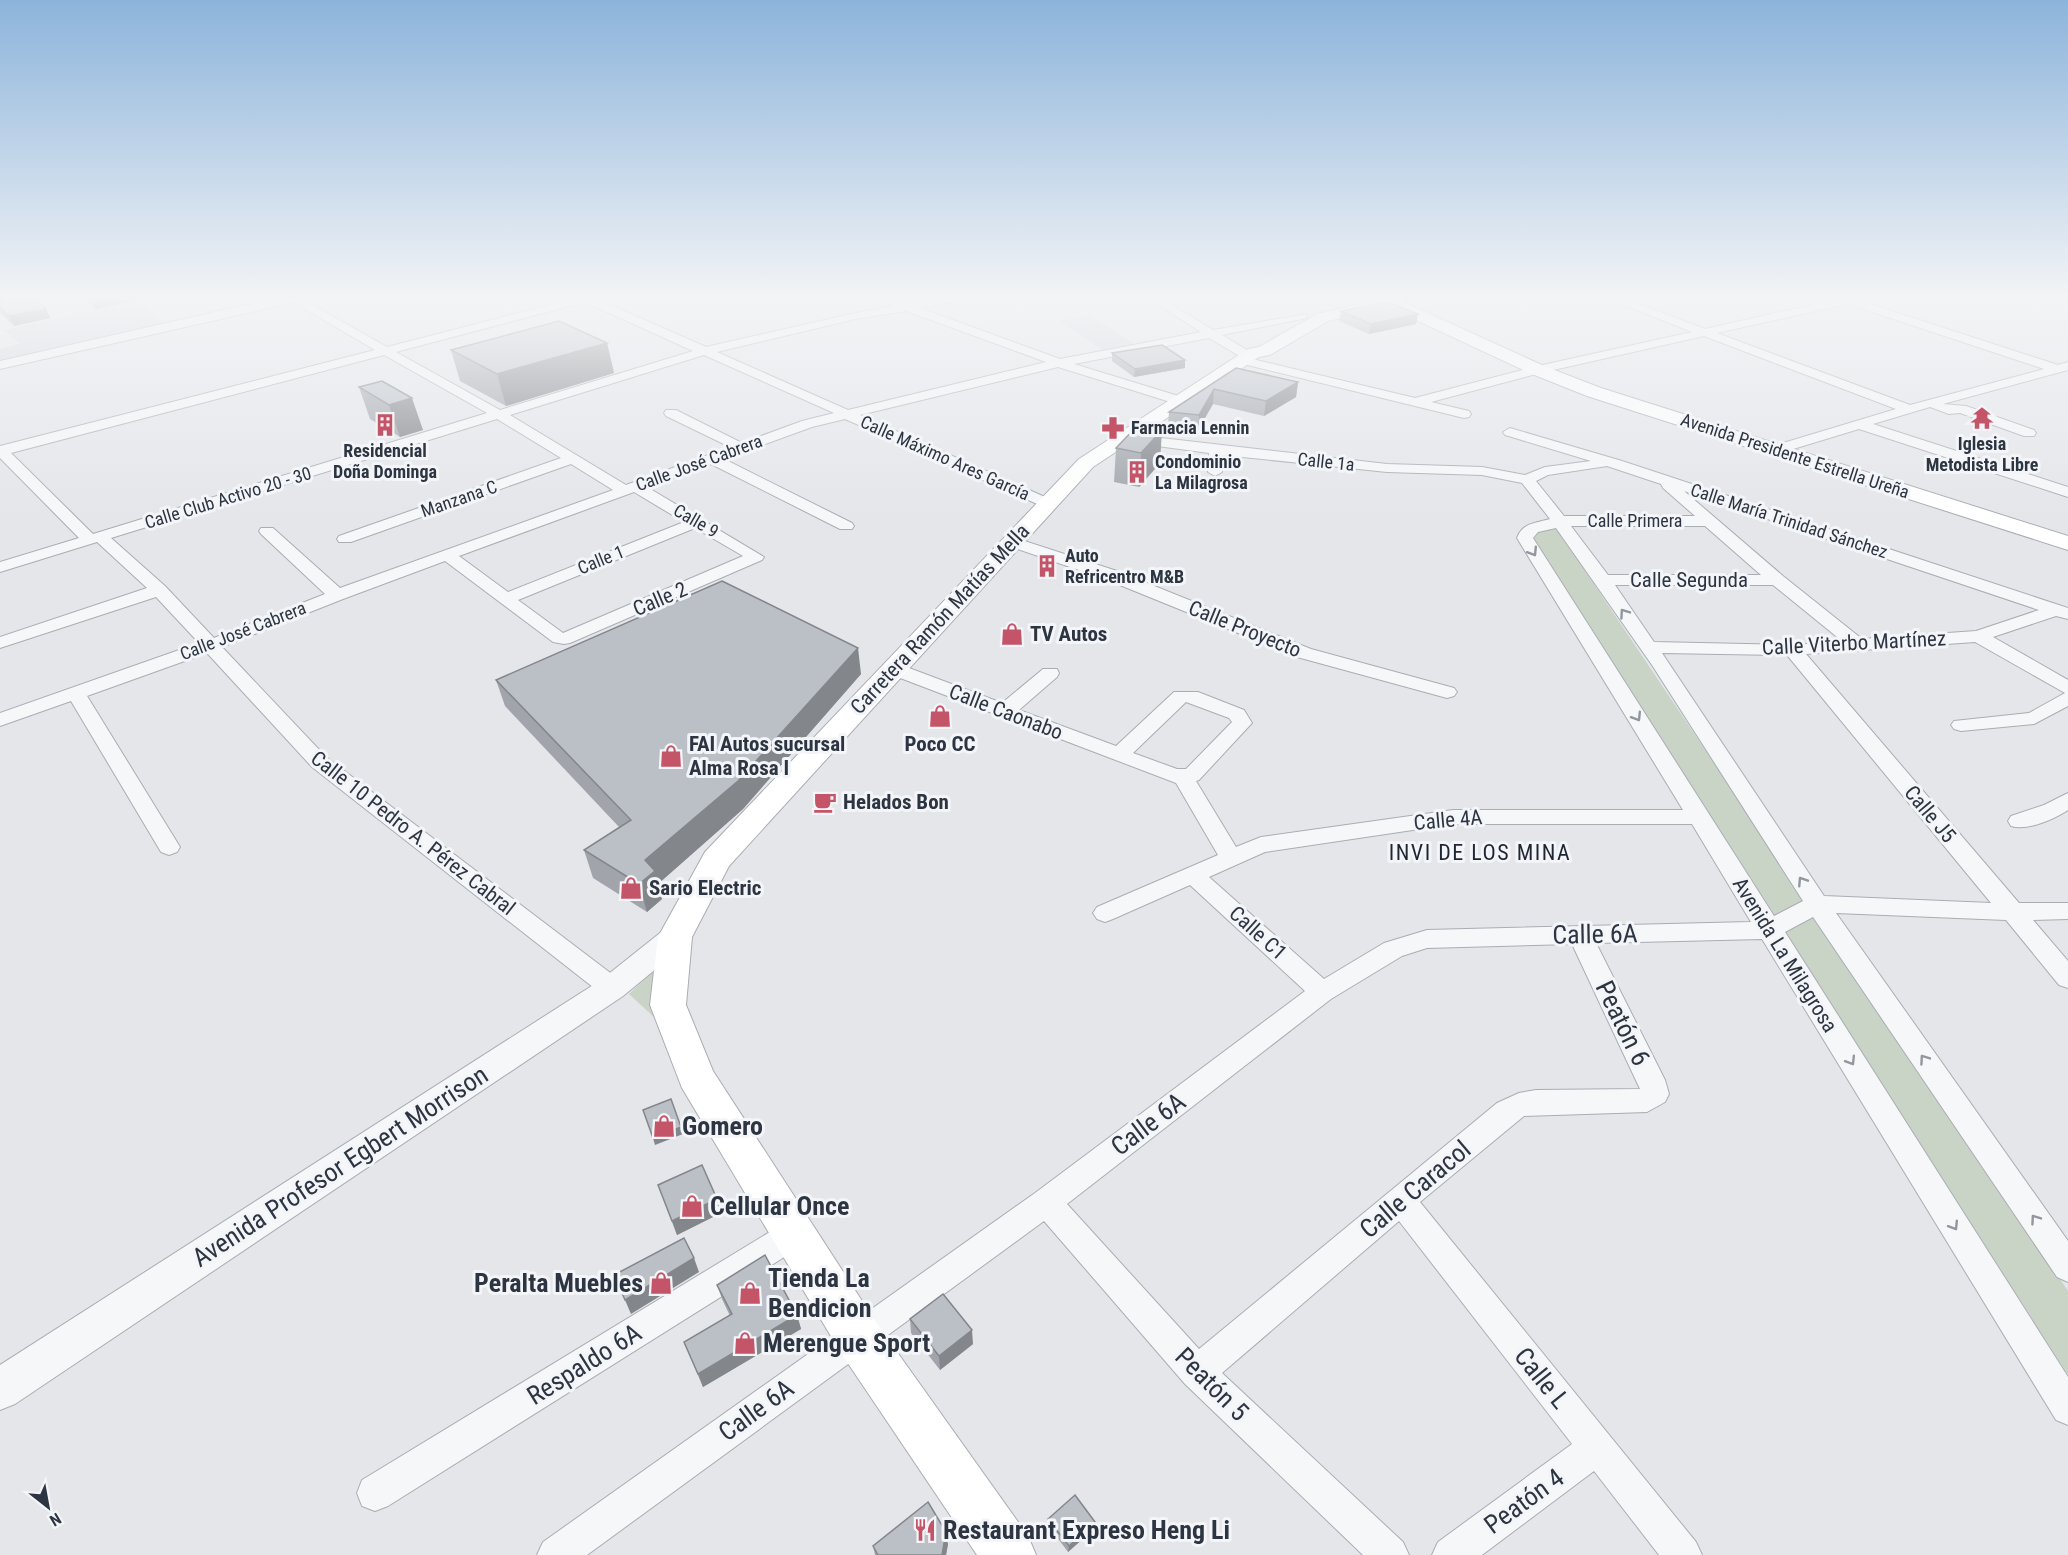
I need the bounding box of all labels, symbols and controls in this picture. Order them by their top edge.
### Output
temple icon: Iglesia Metodista Libre [1969,405,1995,431]
street label: Avenida Presidente Estrella Ureña [1678,409,1912,502]
street label: Calle Máximo Ares García [857,411,1033,504]
building icon: Residencial Doña Dominga [372,412,398,438]
pharmacy icon: Farmacia Lennin [1100,415,1126,441]
place label: Farmacia Lennin [1131,417,1249,438]
street label: Calle José Cabrera [633,430,765,495]
place label: Iglesia Metodista Libre [1926,433,2039,475]
place label: Residencial Doña Dominga [333,440,437,482]
street label: Calle 1a [1297,448,1356,475]
place label: Condominio La Milagrosa [1155,451,1248,493]
building icon: Condominio La Milagrosa [1124,459,1150,485]
street label: Calle Club Activo 20 - 30 [142,462,314,533]
street label: Manzana C [418,476,500,521]
street label: Calle María Trinidad Sánchez [1688,479,1890,562]
street label: Calle 9 [670,499,723,542]
street label: Calle Primera [1588,510,1683,531]
street label: Carretera Ramón Matías Mella [846,519,1034,719]
street label: Calle 1 [574,541,627,578]
place label: Auto Refricentro M&B [1065,545,1184,587]
one-way arrow [1526,546,1538,556]
building icon: Auto Refricentro M&B [1034,553,1060,579]
street label: Calle Segunda [1630,568,1748,592]
street label: Calle 2 [629,577,691,621]
street label: Calle Proyecto [1185,596,1305,662]
street label: Calle José Cabrera [177,597,309,664]
one-way arrow [1620,609,1631,620]
shop icon: TV Autos [999,621,1025,647]
place label: TV Autos [1030,622,1107,646]
street label: Calle Viterbo Martínez [1761,626,1947,660]
street label: Calle Caonabo [946,679,1066,745]
shop icon: Poco CC [927,703,953,729]
one-way arrow [1629,711,1641,721]
place label: FAI Autos sucursal Alma Rosa I [689,732,845,780]
place label: Poco CC [904,732,976,756]
shop icon: FAI Autos sucursal Alma Rosa I [658,743,684,769]
street label: Calle 10 Pedro A. Pérez Cabral [306,746,520,920]
street label: Calle J5 [1899,781,1961,847]
cafe icon: Helados Bon [812,789,838,815]
place label: Helados Bon [843,790,949,814]
street label: Calle 4A [1413,805,1483,835]
district label: INVI DE LOS MINA [1389,840,1571,865]
street label: Avenida La Milagrosa [1728,873,1842,1037]
shop icon: Sario Electric [618,875,644,901]
place label: Sario Electric [649,876,762,900]
one-way arrow [1797,877,1809,887]
street label: Calle C1 [1225,901,1291,965]
street label: Calle 6A [1552,918,1638,950]
street label: Peatón 6 [1590,976,1656,1070]
one-way arrow [1844,1054,1855,1065]
one-way arrow [1920,1055,1931,1066]
street label: Avenida Profesor Egbert Morrison [187,1059,493,1273]
street label: Calle 6A [1105,1086,1191,1162]
place label: Gomero [682,1111,763,1141]
shop icon: Gomero [651,1113,677,1139]
street label: Calle Caracol [1354,1134,1476,1244]
place label: Cellular Once [710,1191,849,1221]
shop icon: Cellular Once [679,1193,705,1219]
one-way arrow [2031,1215,2042,1226]
one-way arrow [1947,1220,1959,1230]
place label: Tienda La Bendicion [768,1263,872,1323]
place label: Peralta Muebles [474,1268,643,1298]
shop icon: Peralta Muebles [648,1270,674,1296]
shop icon: Tienda La Bendicion [737,1280,763,1306]
street label: Respaldo 6A [521,1317,647,1411]
place label: Merengue Sport [763,1328,930,1358]
shop icon: Merengue Sport [732,1330,758,1356]
street label: Peatón 5 [1169,1341,1255,1427]
street label: Calle L [1508,1341,1576,1415]
street label: Calle 6A [713,1373,799,1447]
street label: Peatón 4 [1478,1462,1570,1540]
north arrow [18,1477,78,1537]
text: N [46,1509,65,1530]
place label: Restaurant Expreso Heng Li [943,1515,1230,1545]
restaurant icon: Restaurant Expreso Heng Li [912,1517,938,1543]

